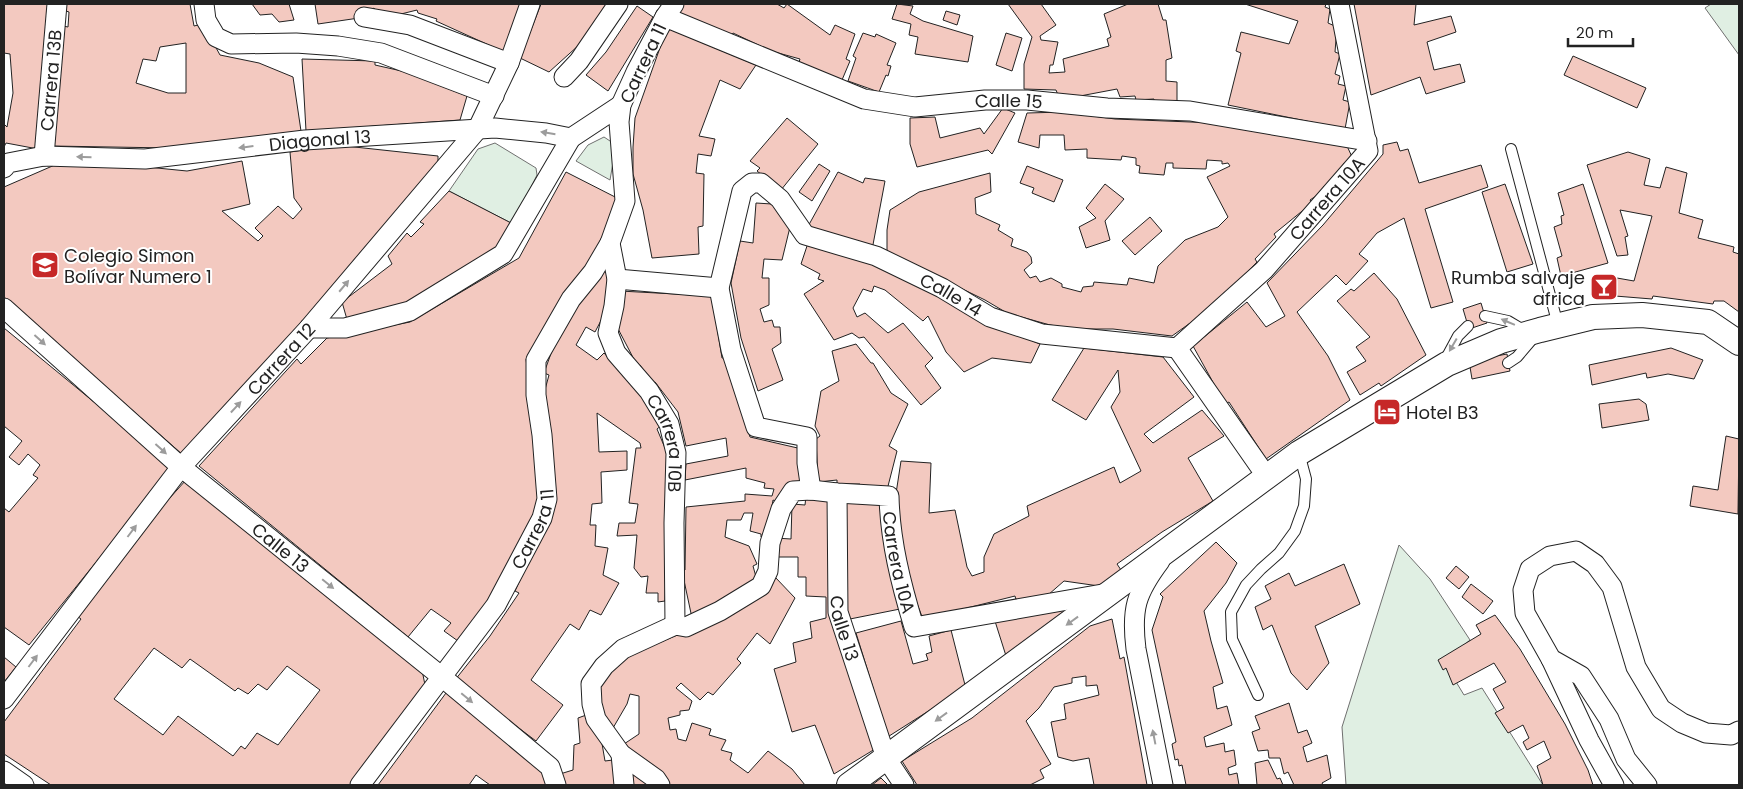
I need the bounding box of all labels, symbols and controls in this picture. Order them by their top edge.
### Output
scale bar [1568,15,1633,47]
street label: Carrera 11 [614,19,672,107]
text: 20 m [1576,22,1614,43]
street label: Carrera 13B [34,28,67,132]
street label: Calle 15 [974,87,1044,114]
street label: Diagonal 13 [267,123,372,157]
one-way arrow [539,129,555,137]
one-way arrow [238,143,254,151]
street label: Carrera 10A [1283,151,1370,246]
one-way arrow [76,153,92,161]
place label: Colegio Simon Bolívar Numero 1 [64,243,212,289]
school or university icon: Colegio Simon Bolívar Numero 1 [30,250,60,280]
place label: Rumba salvaje africa [1451,265,1585,311]
street label: Calle 14 [916,267,987,322]
bar icon: Rumba salvaje africa [1589,272,1619,302]
one-way arrow [339,279,350,292]
street label: Carrera 12 [241,317,321,400]
one-way arrow [1501,318,1515,326]
one-way arrow [34,334,46,346]
one-way arrow [1448,338,1457,351]
street label: Carrera 10B [641,389,689,493]
hotel icon: Hotel B3 [1372,397,1402,427]
place label: Hotel B3 [1406,400,1479,425]
one-way arrow [230,401,242,413]
one-way arrow [154,443,167,454]
street label: Carrera 11 [505,488,560,573]
street label: Carrera 10A [877,510,922,616]
street label: Calle 13 [247,516,315,578]
one-way arrow [126,525,137,538]
one-way arrow [321,579,334,590]
street label: Calle 13 [825,595,866,664]
one-way arrow [1065,616,1079,626]
one-way arrow [28,655,39,668]
one-way arrow [461,692,474,703]
one-way arrow [934,712,948,722]
one-way arrow [1149,729,1157,745]

